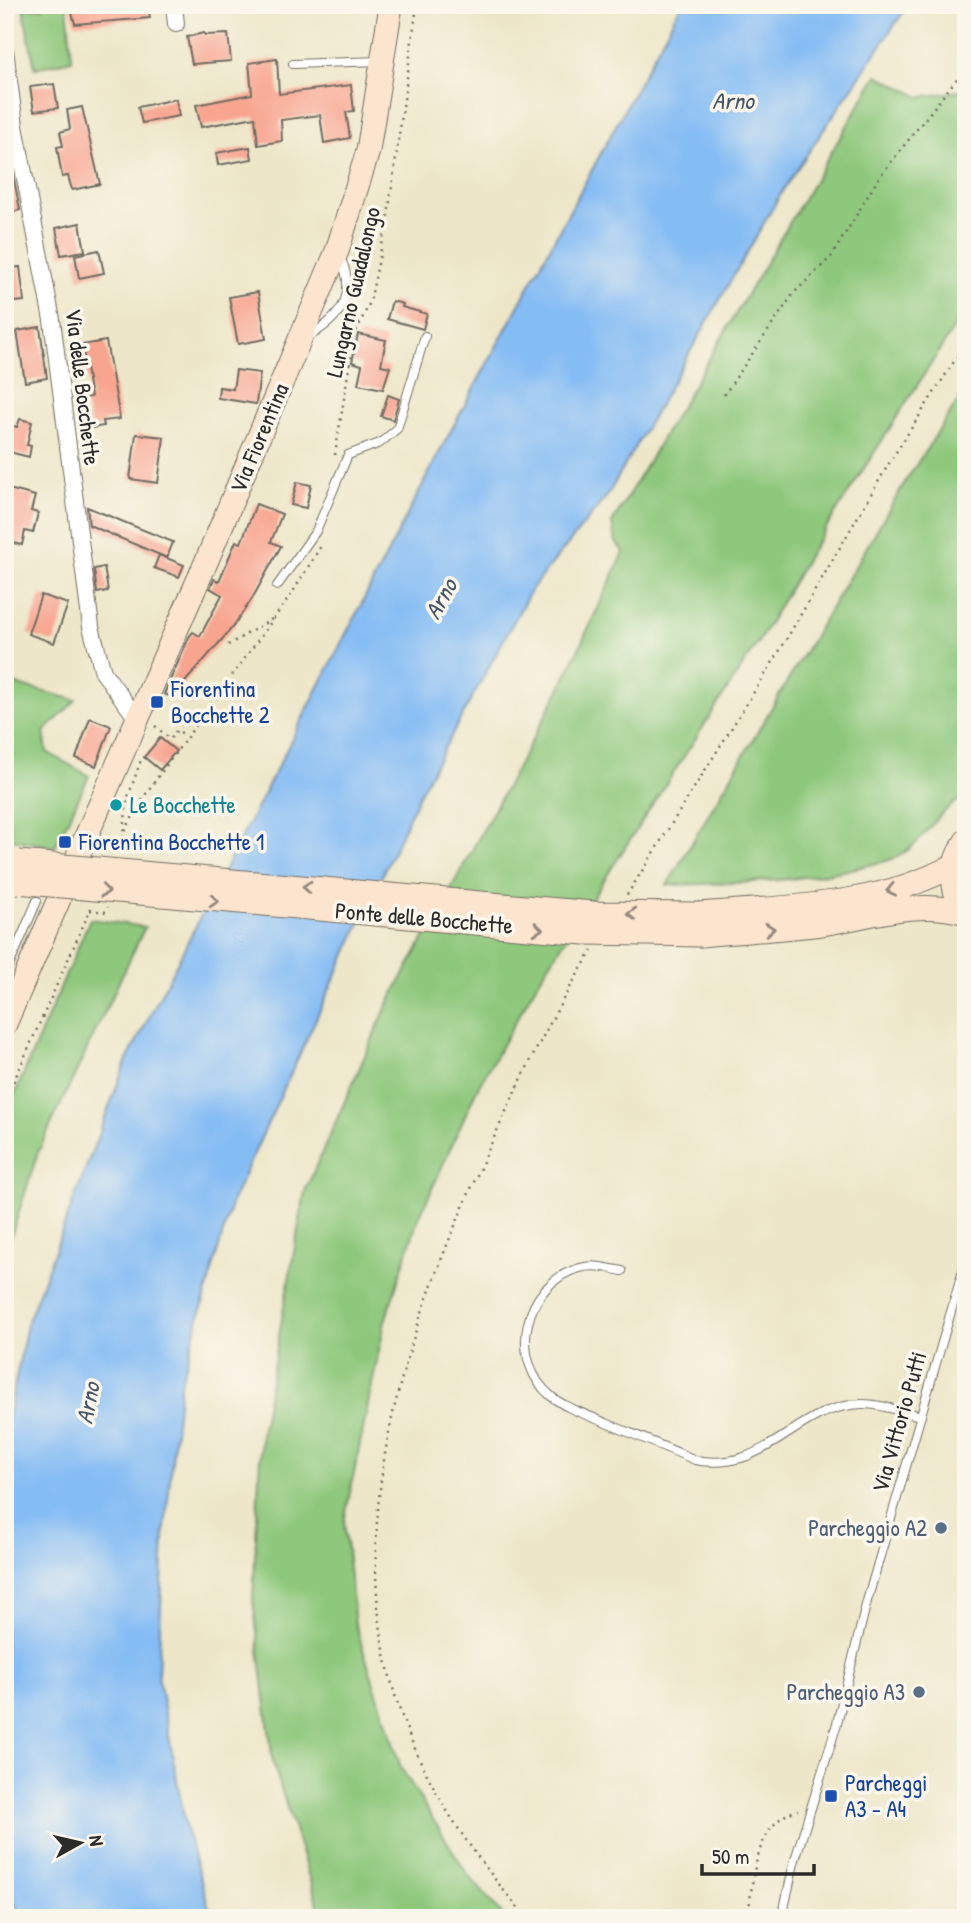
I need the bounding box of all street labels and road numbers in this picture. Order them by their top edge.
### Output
street label: Lungarno Guadalongo [318,204,387,380]
street label: Via delle Bocchette [59,307,108,467]
street label: Via Fiorentina [222,378,296,497]
street label: Ponte delle Bocchette [334,894,514,941]
street label: Via Vittorio Putti [864,1348,933,1496]

